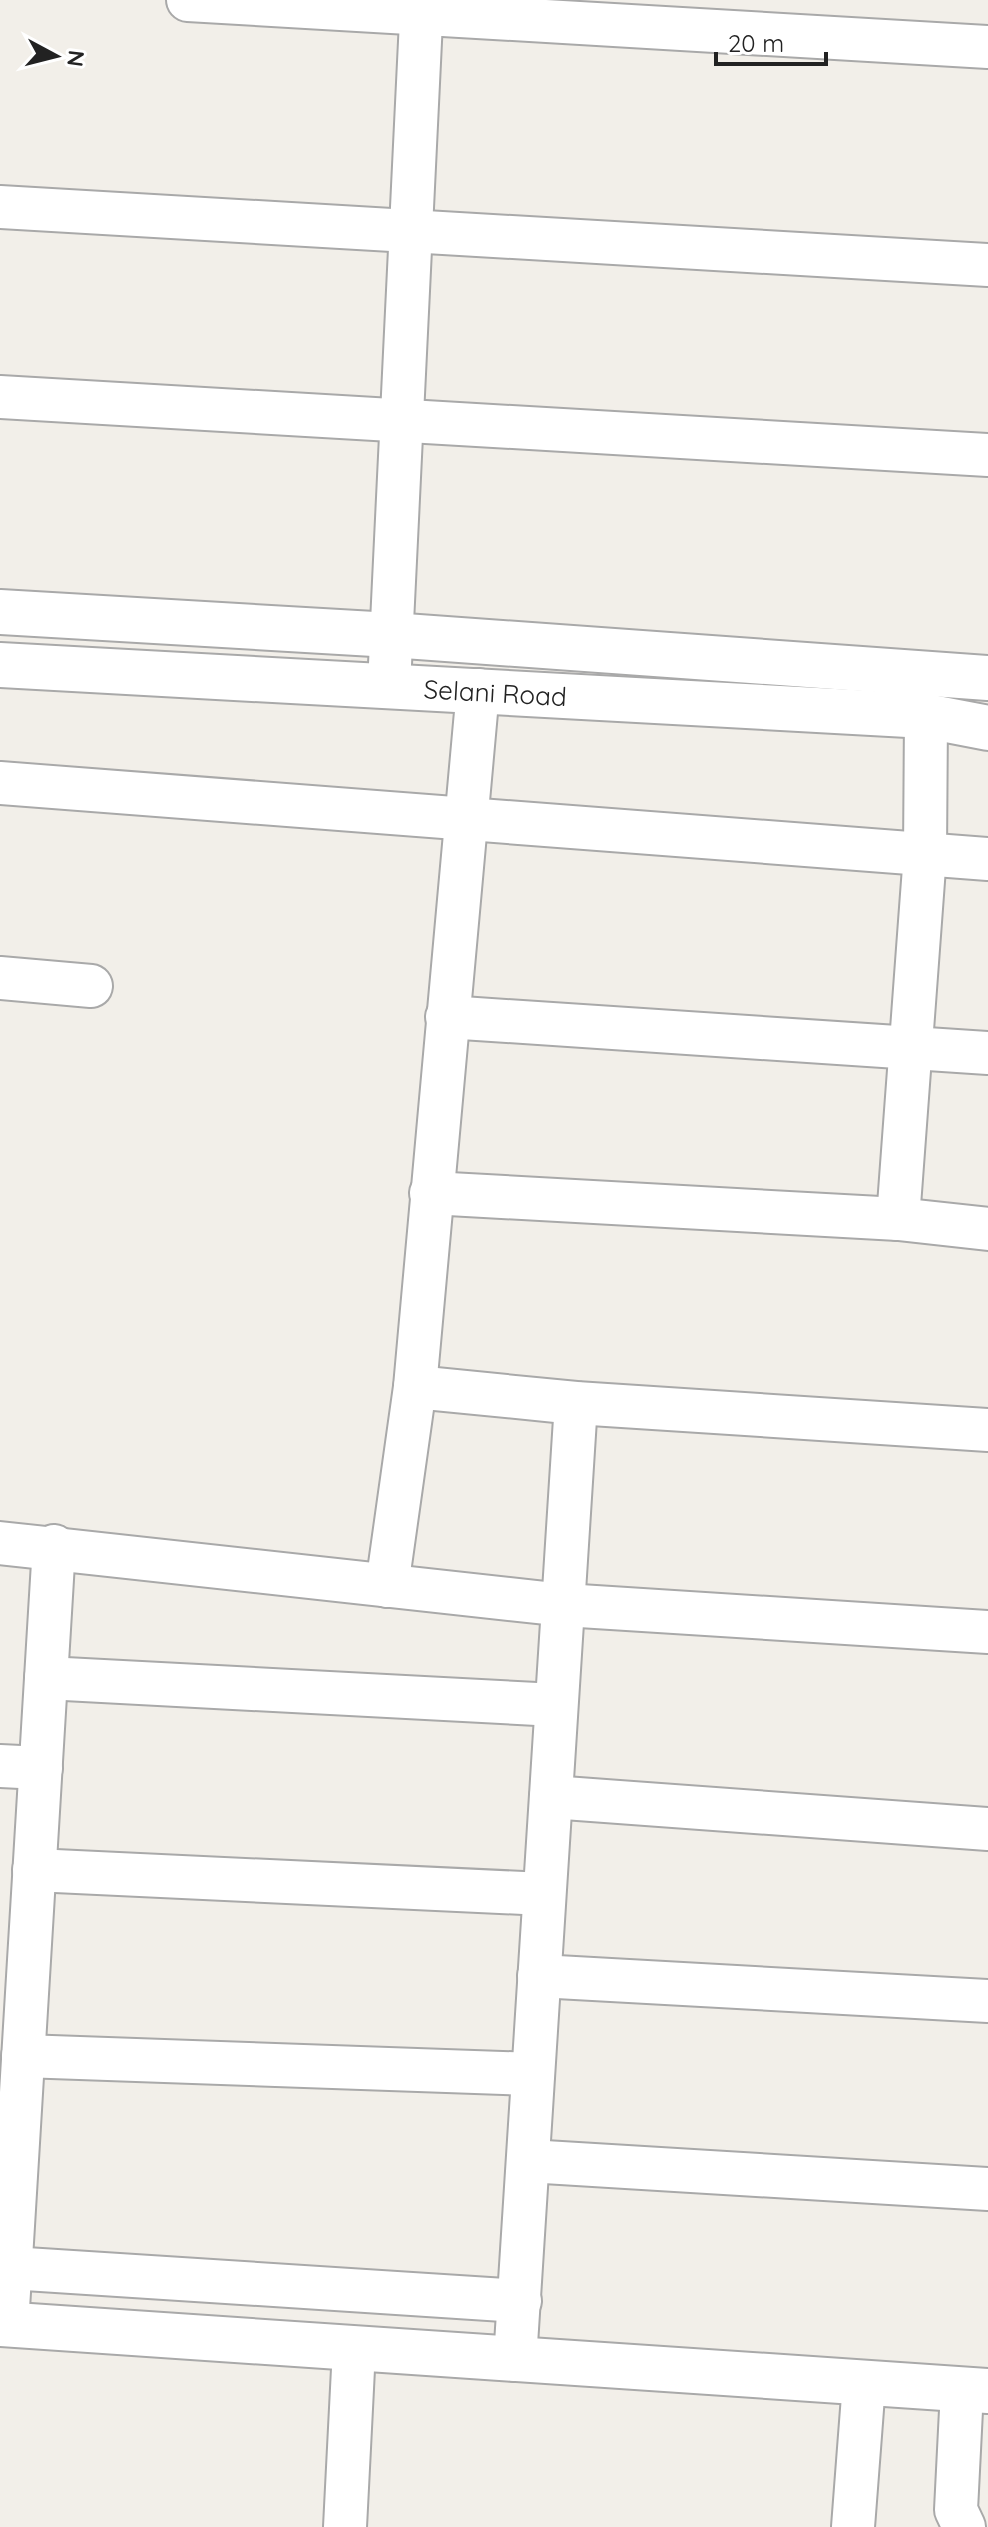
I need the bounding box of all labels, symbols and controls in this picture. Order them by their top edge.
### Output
north arrow [16,16,96,96]
scale bar [716,16,826,66]
text: 20 m [728,28,784,58]
text: N [61,49,91,68]
street label: Selani Road [423,672,568,713]

